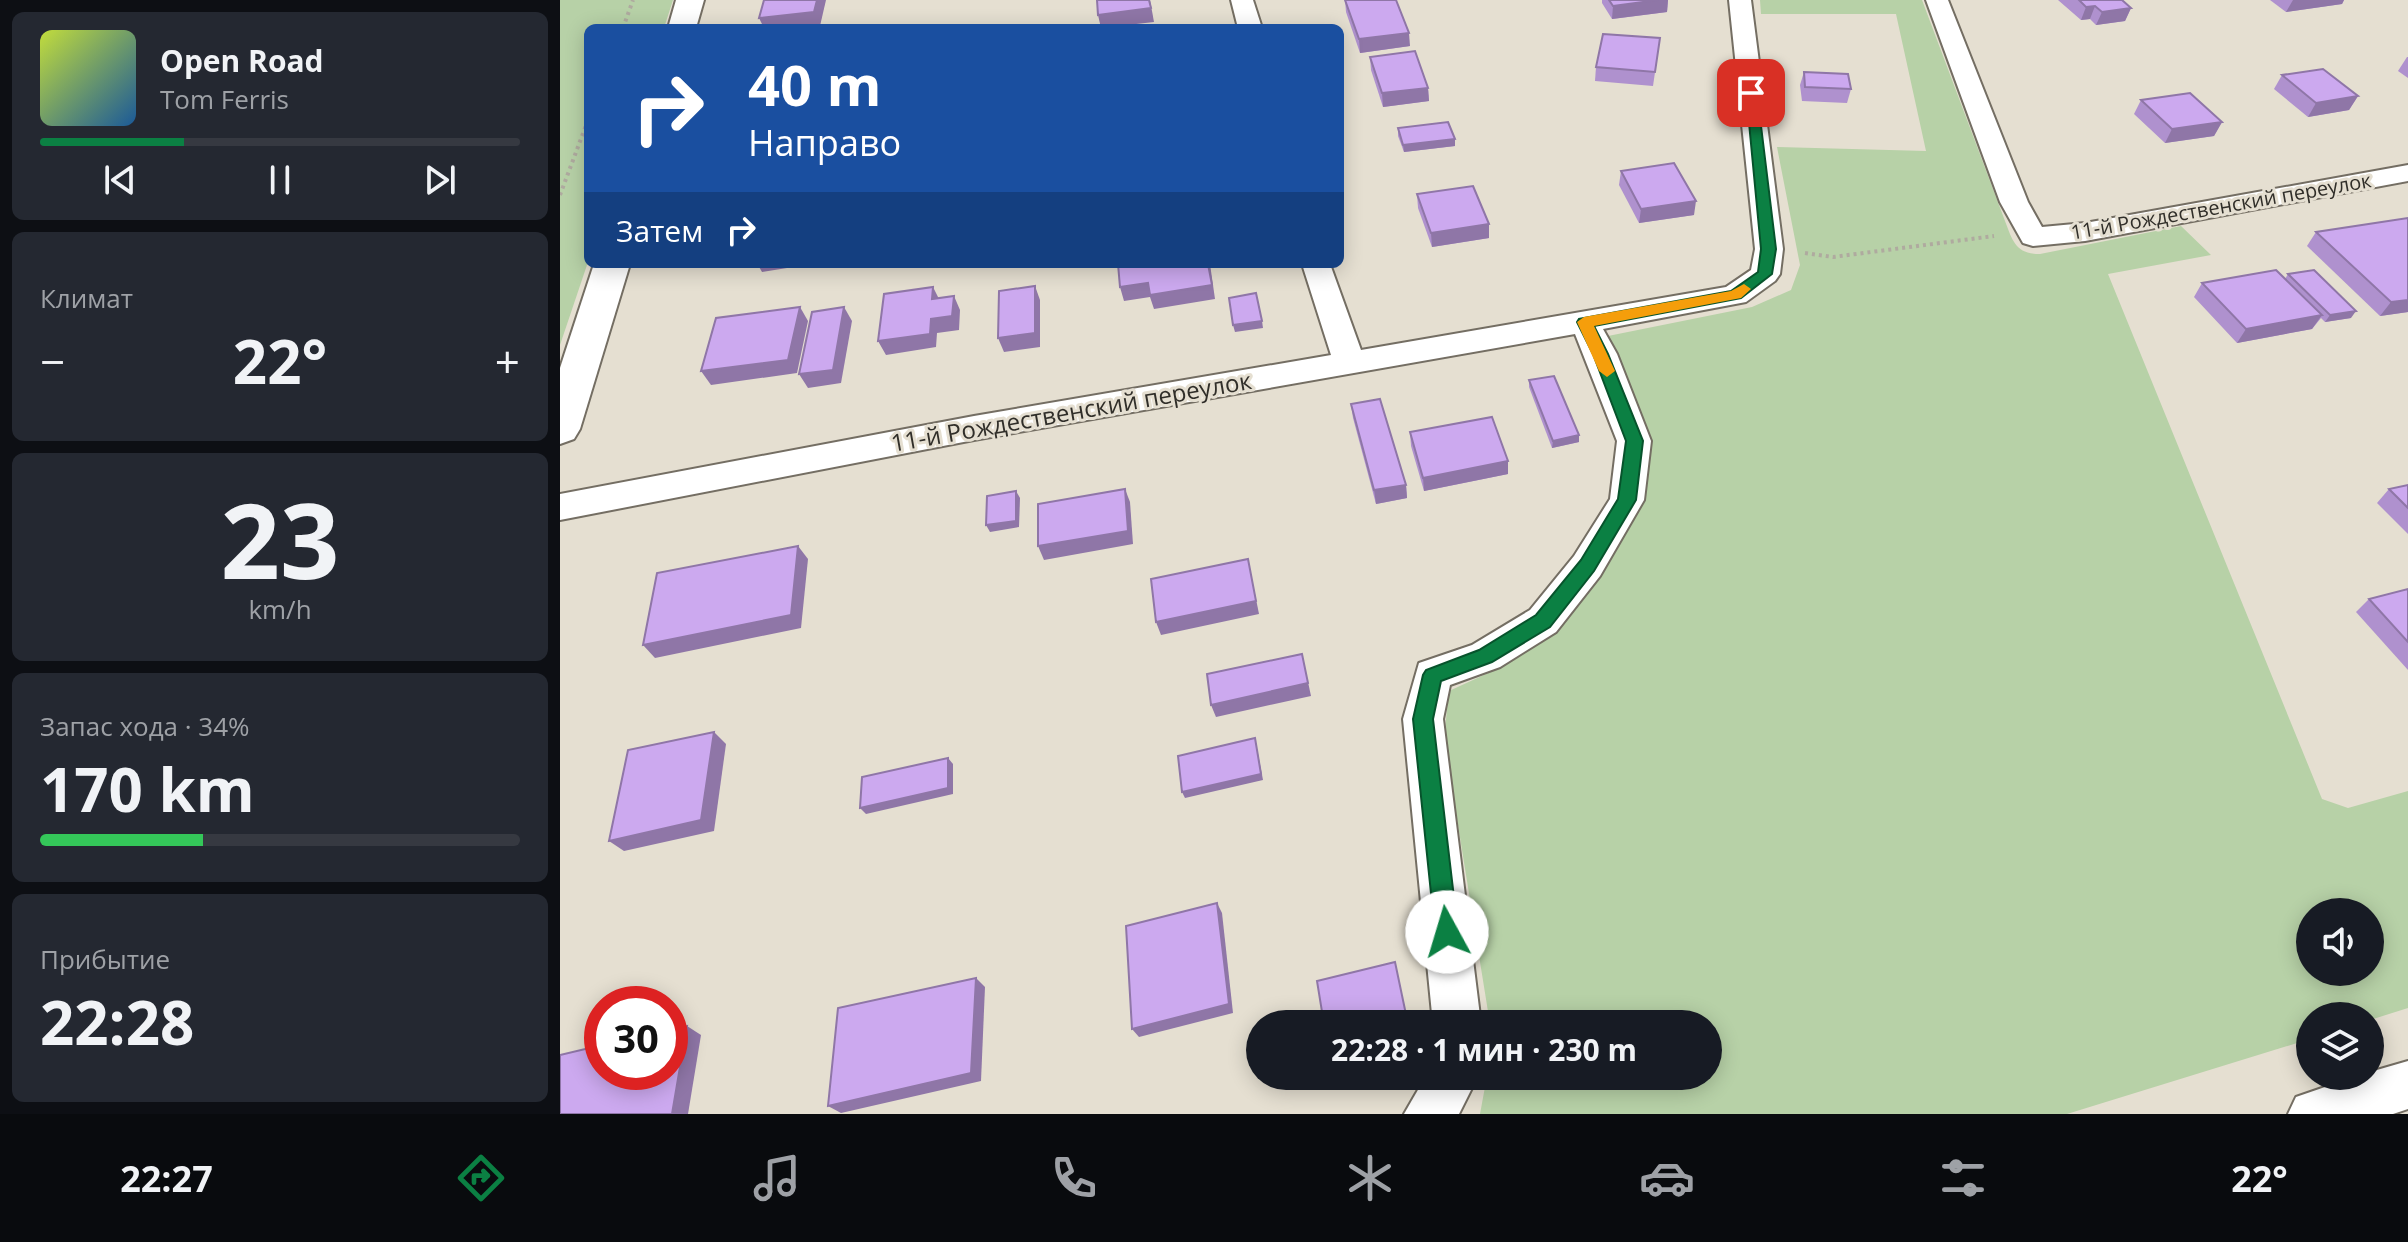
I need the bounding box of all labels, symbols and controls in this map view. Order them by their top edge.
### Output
text: Open Road [160,40,324,81]
text: 40 m [748,46,882,122]
icon: right [616,56,720,160]
pin [1717,59,1785,127]
icon: arrive [1729,71,1773,115]
text: Tom Ferris [160,81,289,117]
text: Направо [748,118,901,167]
icon: previous [98,158,142,202]
icon: pause [258,158,302,202]
icon: next [418,158,462,202]
street label: 11-й Рождественский переулок [2069,166,2374,246]
icon: right [719,208,763,252]
text: Затем [616,210,703,251]
text: Климат [40,280,133,316]
text: 22° [233,320,327,402]
text: − [40,331,65,391]
text: + [495,331,520,391]
street label: 11-й Рождественский переулок [888,363,1254,459]
text: 23 [221,468,339,609]
text: km/h [248,591,312,627]
text: Запас хода · 34% [40,708,250,744]
text: 170 km [40,748,255,830]
position arrow [1405,890,1489,974]
map controls [2296,898,2384,1090]
button: sound [2296,898,2384,986]
text: Прибытие [40,941,170,977]
text: 22:28 [40,981,194,1063]
speed limit sign: 30 [584,986,688,1090]
button: layers [2296,1002,2384,1090]
text: 22:28 · 1 мин · 230 m [1331,1029,1637,1070]
icon: directions [453,1150,509,1206]
icon: music [749,1150,805,1206]
icon: phone [1046,1150,1102,1206]
icon: climate [1342,1150,1398,1206]
icon: car [1639,1150,1695,1206]
icon: filters [1935,1150,1991,1206]
text: 22:27 [120,1154,213,1203]
text: 22° [2231,1154,2288,1203]

